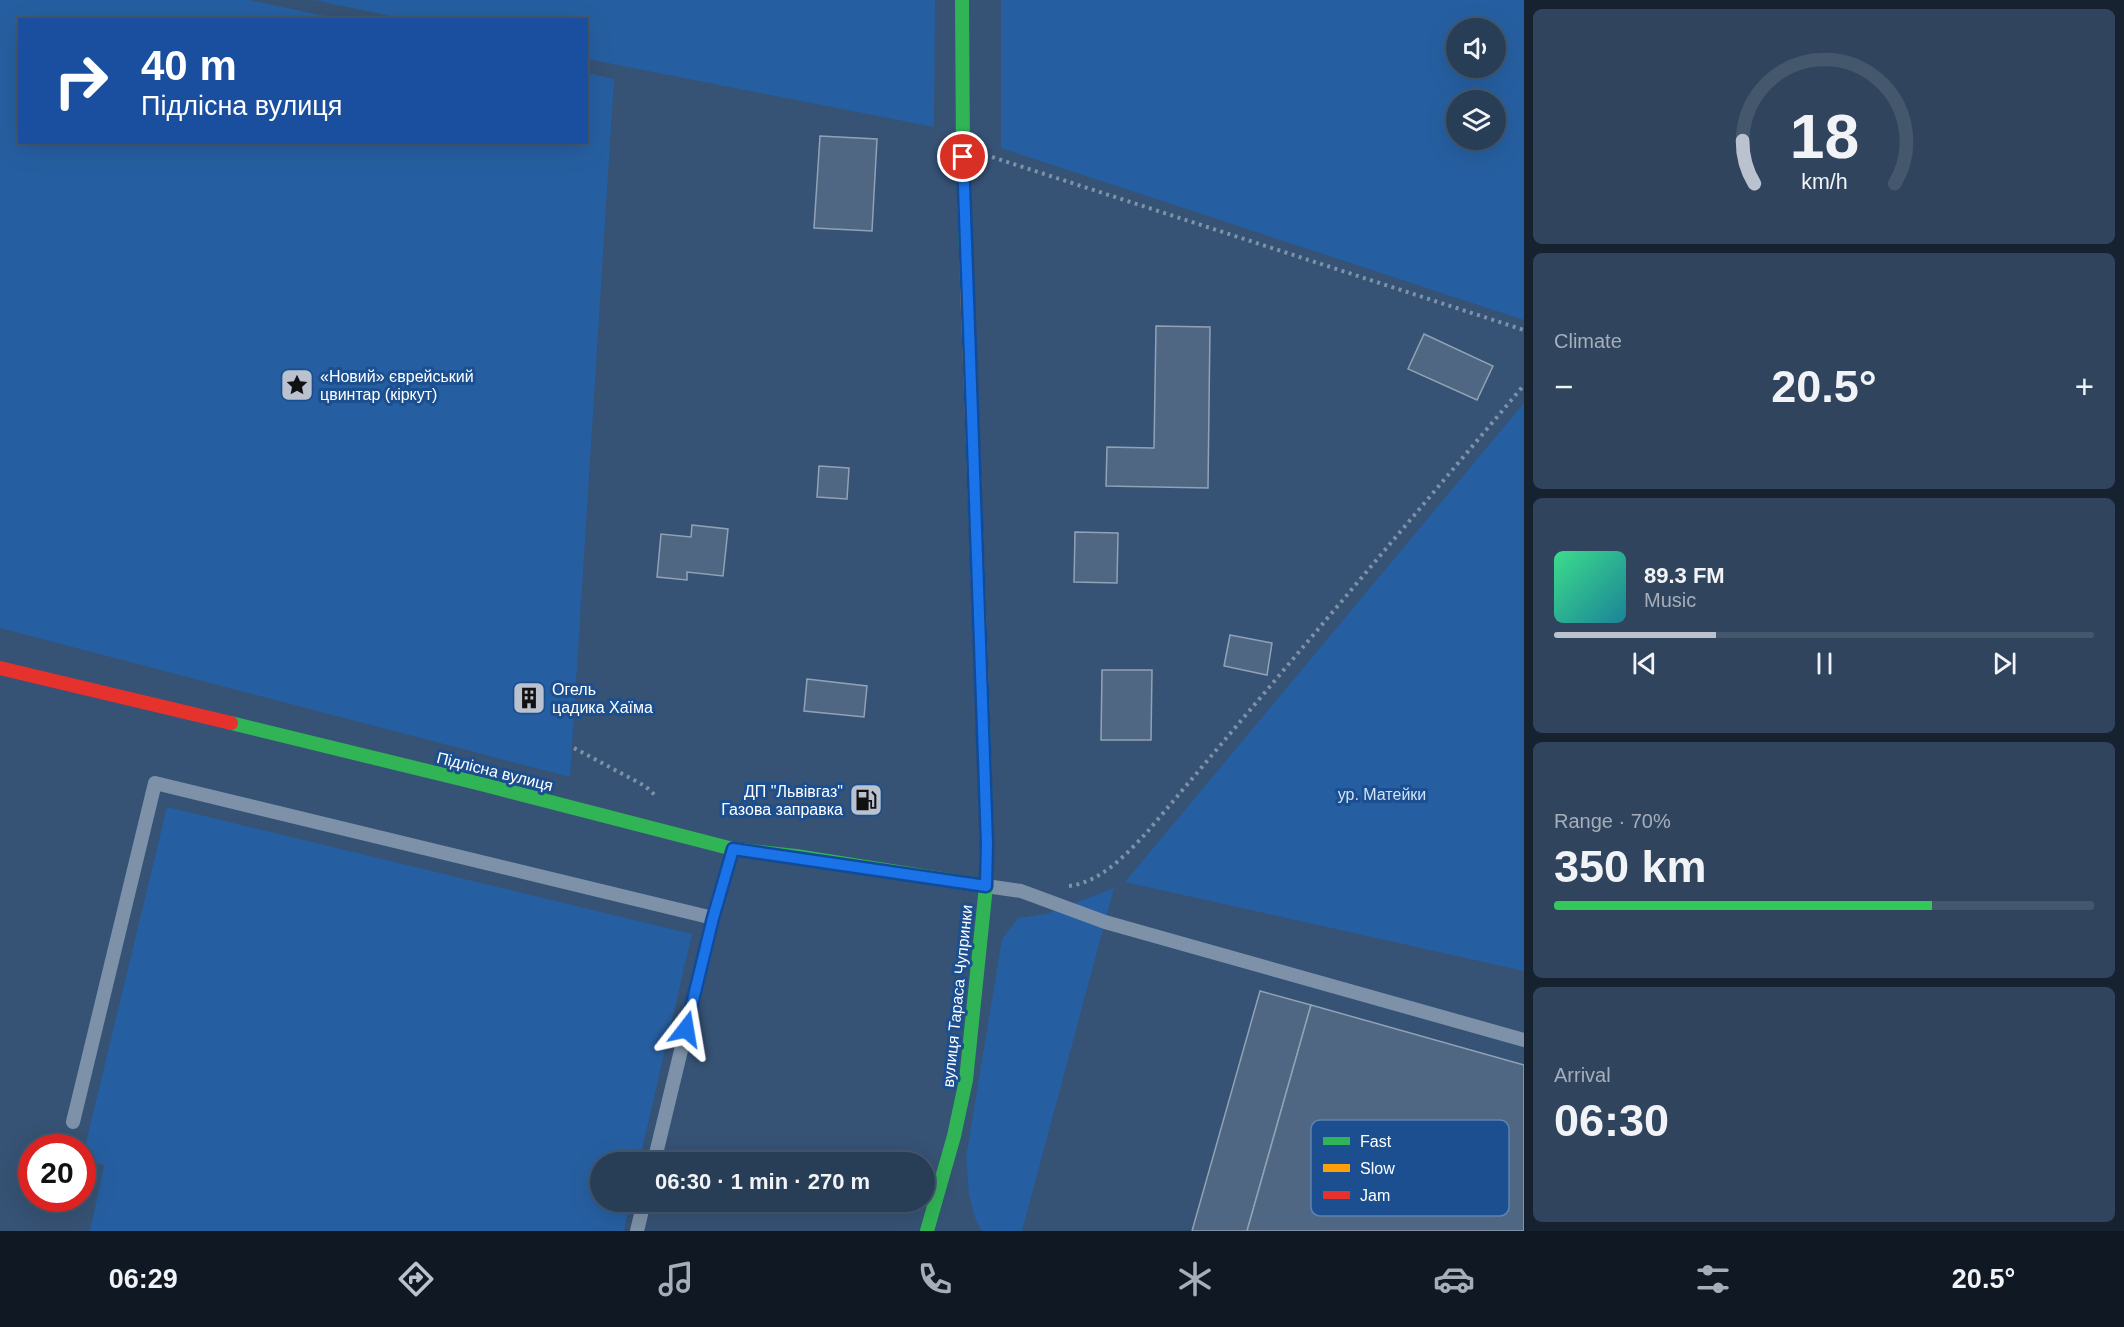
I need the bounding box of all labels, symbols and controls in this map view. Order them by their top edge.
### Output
map controls [1446,18,1506,150]
button: sound [1446,18,1506,78]
icon: right [42,42,120,120]
text: 40 m [141,42,237,89]
button: layers [1446,90,1506,150]
text: Підлісна вулиця [141,91,342,121]
text: 18 [1789,102,1859,171]
pin [937,131,988,182]
icon: arrive [946,140,979,173]
text: km/h [1801,170,1847,194]
text: Climate [1554,330,1622,352]
text: 20.5° [1771,361,1877,412]
place icon: «Новий» єврейський цвинтар (кіркут) [279,367,315,403]
place label: «Новий» єврейський цвинтар (кіркут) [320,368,474,403]
text: − [1554,368,1573,405]
text: + [2075,368,2094,405]
text: 89.3 FM [1644,563,1725,588]
text: Music [1644,589,1696,611]
icon: previous [1628,647,1661,680]
icon: pause [1808,647,1841,680]
icon: next [1988,647,2021,680]
building icon: Огель цадика Хаїма [511,680,547,716]
place label: Огель цадика Хаїма [552,681,653,716]
street label: Підлісна вулиця [435,749,555,794]
fuel station icon: ДП "Львівгаз" Газова заправка [848,782,884,818]
place label: ДП "Львівгаз" Газова заправка [721,783,843,818]
park label: ур. Матейки [1338,786,1426,803]
text: Range · 70% [1554,810,1671,832]
text: 350 km [1554,841,1707,892]
street label: вулиця Тараса Чупринки [939,904,976,1088]
position arrow [654,997,718,1061]
text: Arrival [1554,1064,1611,1086]
text: 06:30 [1554,1095,1669,1146]
legend [1311,1120,1509,1216]
text: Fast [1360,1133,1392,1150]
speed limit sign: 20 [18,1134,96,1212]
text: Slow [1360,1160,1395,1177]
text: 06:30 · 1 min · 270 m [655,1169,870,1194]
text: Jam [1360,1187,1390,1204]
icon: directions [395,1258,437,1300]
icon: music [655,1258,697,1300]
icon: phone [914,1258,956,1300]
icon: climate [1174,1258,1216,1300]
icon: car [1433,1258,1475,1300]
icon: filters [1692,1258,1734,1300]
text: 06:29 [109,1264,178,1294]
text: 20.5° [1952,1264,2015,1294]

